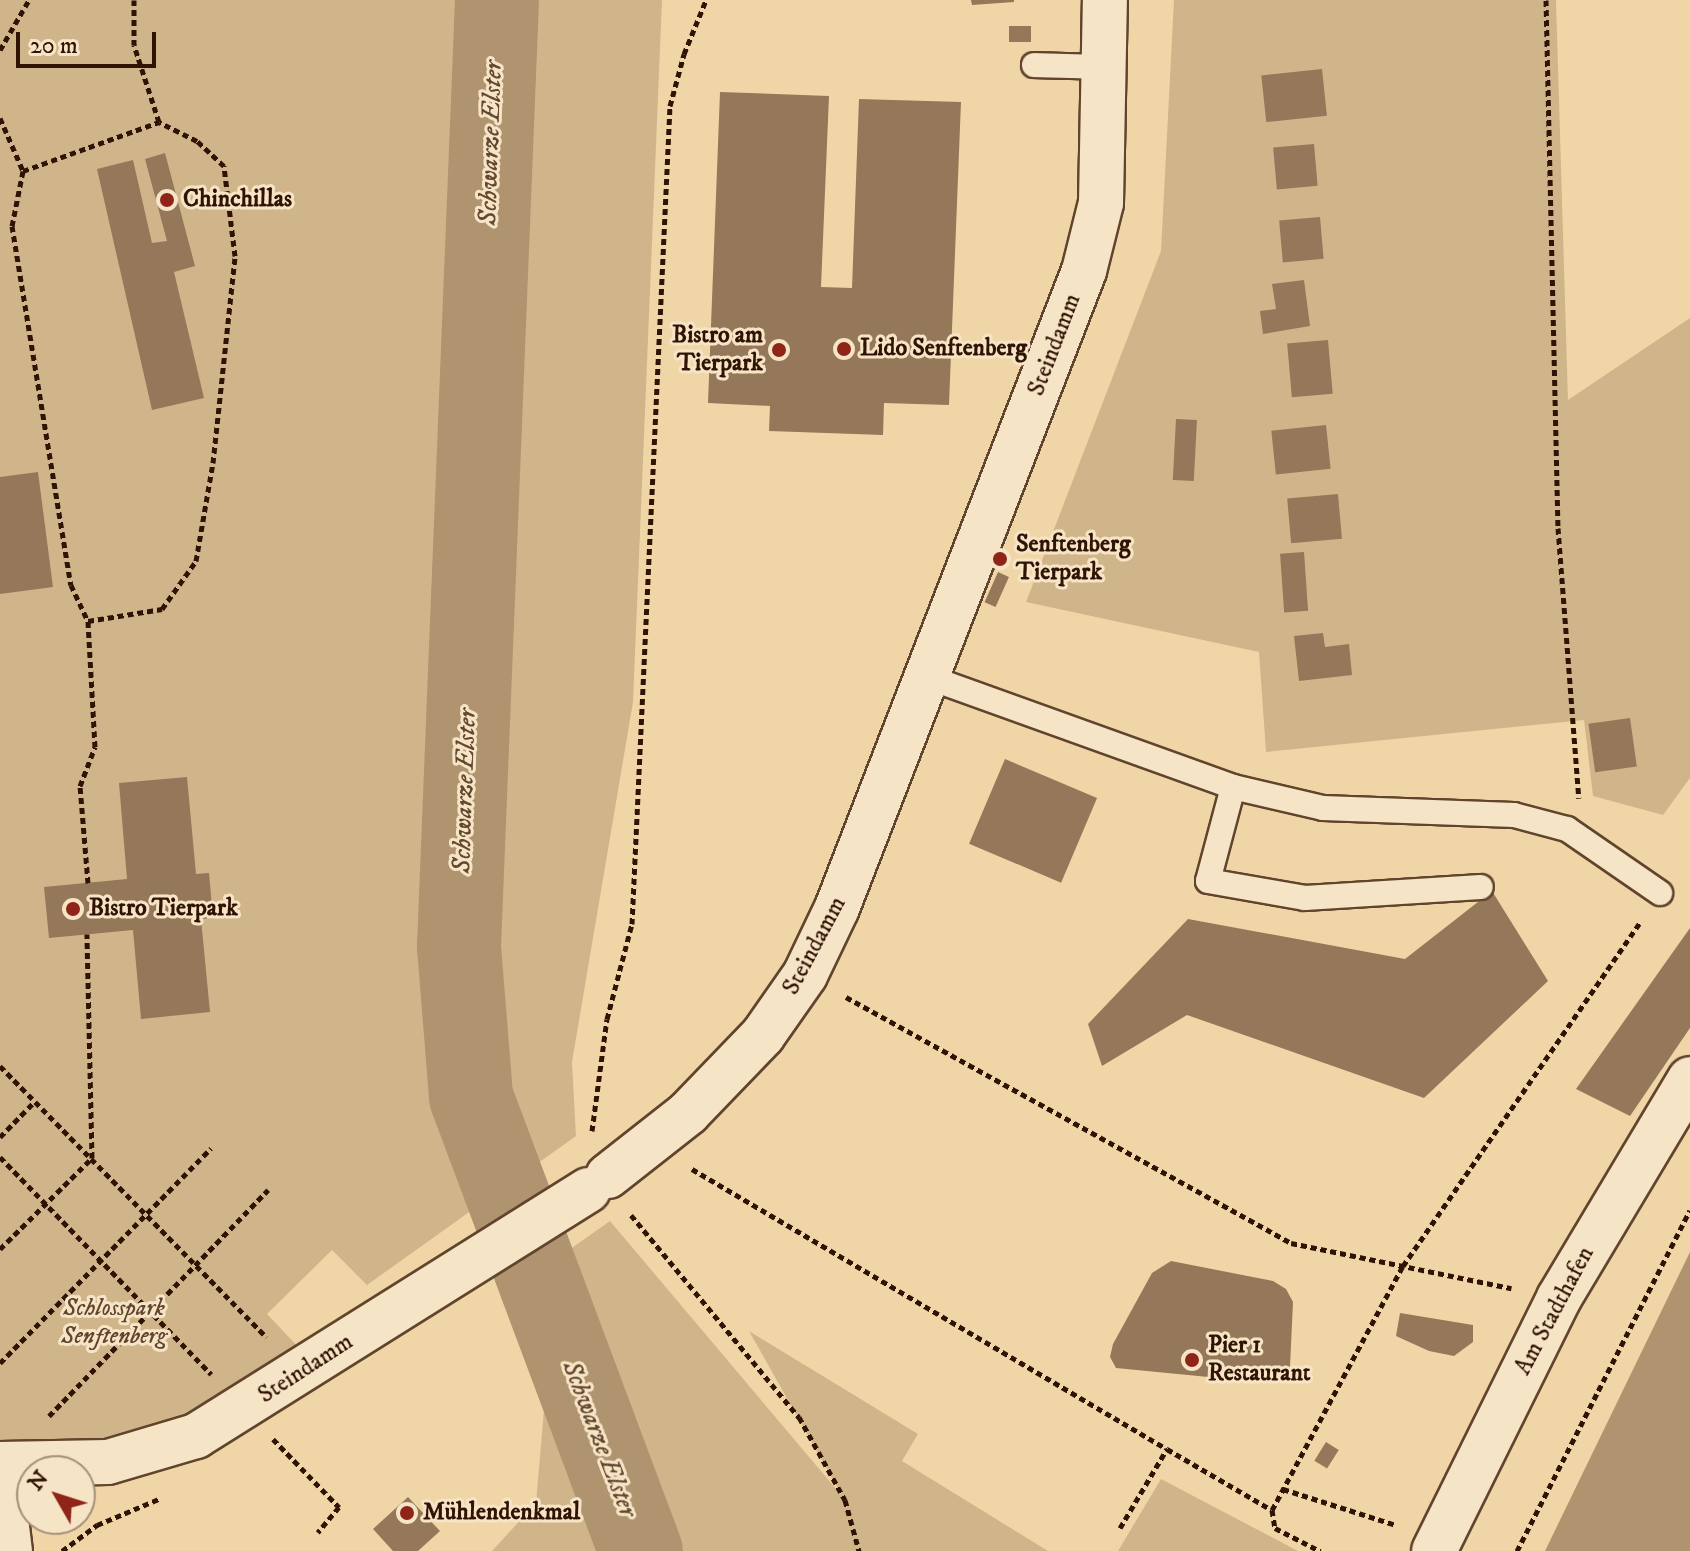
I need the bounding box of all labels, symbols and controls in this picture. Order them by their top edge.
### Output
scale bar [20,16,160,66]
text: 20 m [30,31,78,61]
water label: Schwarze Elster [473,60,509,226]
place label: Chinchillas [183,186,292,214]
marker: Chinchillas [158,191,176,209]
street label: Steindamm [1022,290,1088,400]
place label: Bistro am Tierpark [672,322,763,378]
place label: Lido Senftenberg [860,335,1027,363]
marker: Lido Senftenberg [835,340,853,358]
marker: Bistro am Tierpark [770,341,788,359]
place label: Senftenberg Tierpark [1016,531,1131,587]
marker: Senftenberg Tierpark [991,550,1009,568]
water label: Schwarze Elster [447,708,483,874]
street label: Steindamm [777,892,853,1000]
place label: Bistro Tierpark [89,895,238,923]
marker: Bistro Tierpark [64,900,82,918]
street label: Am Stadthafen [1509,1242,1601,1380]
park label: Schlosspark Senftenberg [61,1295,167,1351]
street label: Steindamm [253,1328,359,1410]
place label: Pier 1 Restaurant [1208,1332,1310,1388]
marker: Pier 1 Restaurant [1183,1351,1201,1369]
water label: Schwarze Elster [555,1357,643,1521]
north arrow [16,1455,96,1535]
text: N [22,1465,55,1496]
place label: Mühlendenkmal [423,1499,580,1527]
marker: Mühlendenkmal [398,1504,416,1522]

